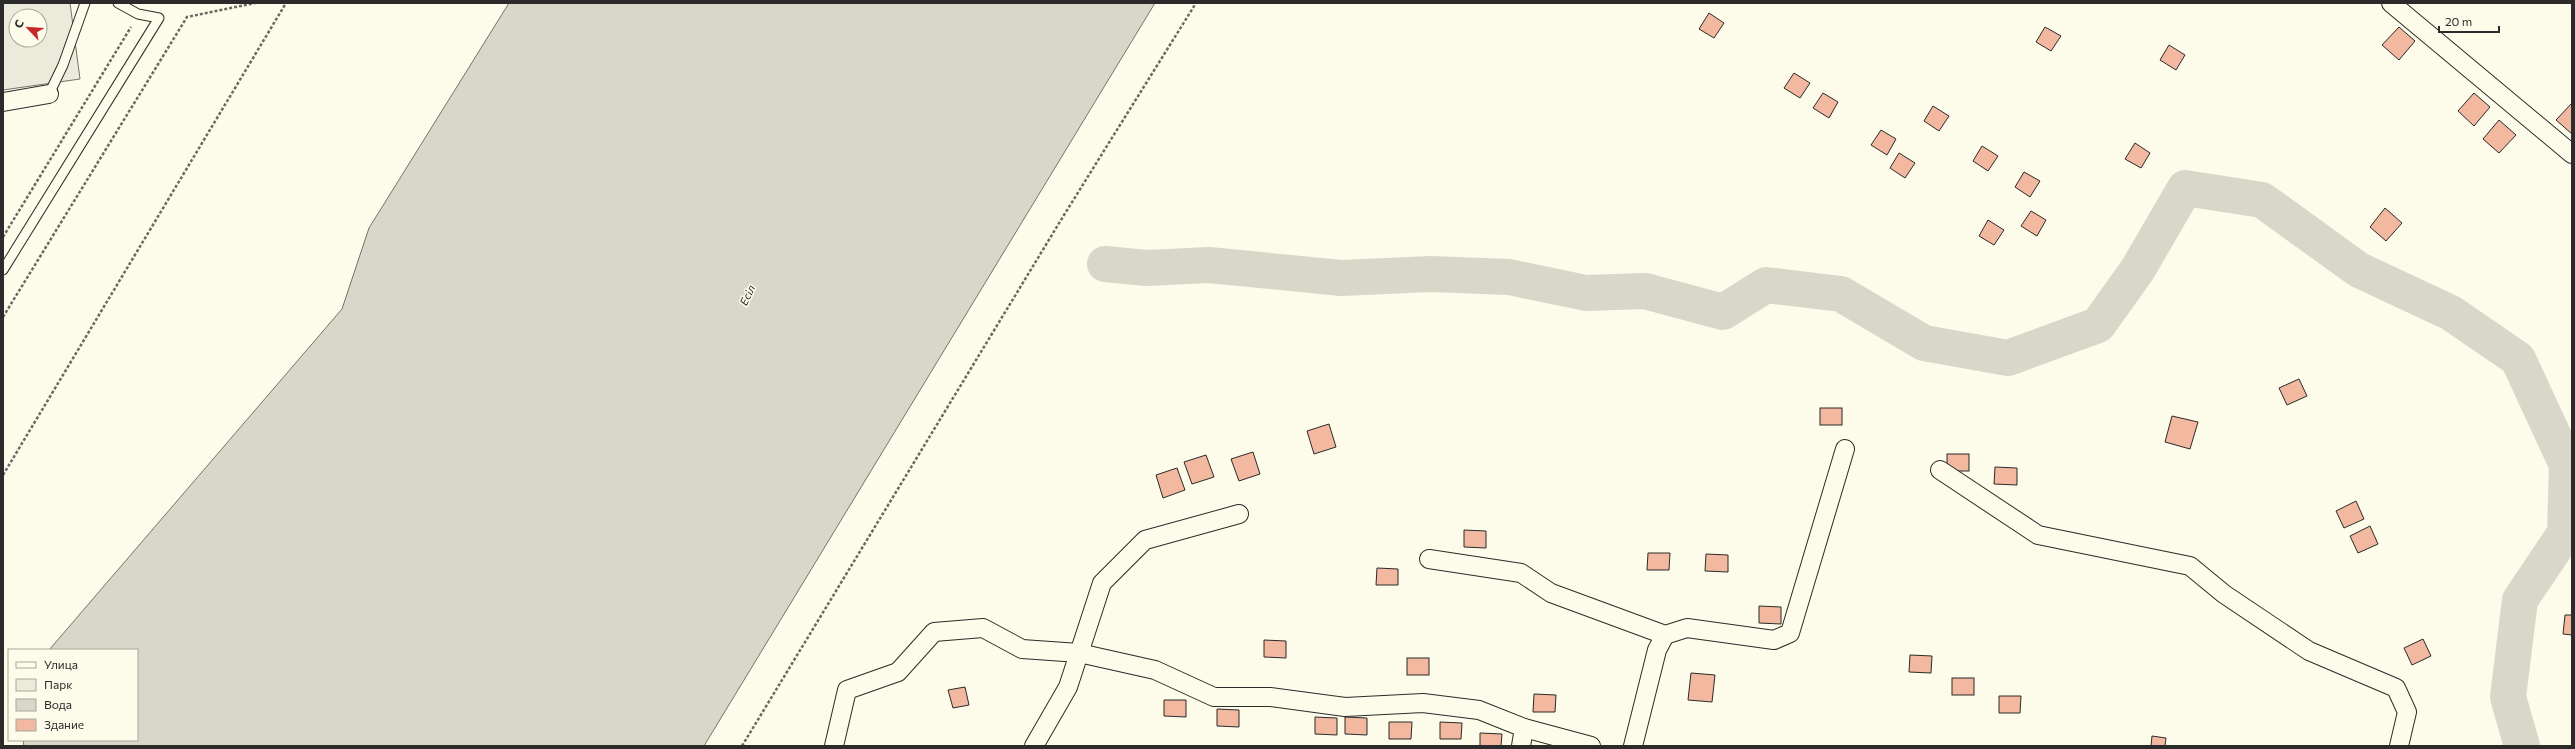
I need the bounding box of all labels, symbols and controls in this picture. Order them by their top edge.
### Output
north arrow [8,8,48,48]
scale bar [2439,8,2499,34]
text: 20 m [2445,14,2472,28]
text: С [11,17,26,30]
water label: Есіл [737,282,758,307]
legend [8,649,138,741]
text: Улица [44,657,78,671]
text: Парк [44,677,73,691]
text: Вода [44,697,72,711]
text: Здание [44,717,84,731]

